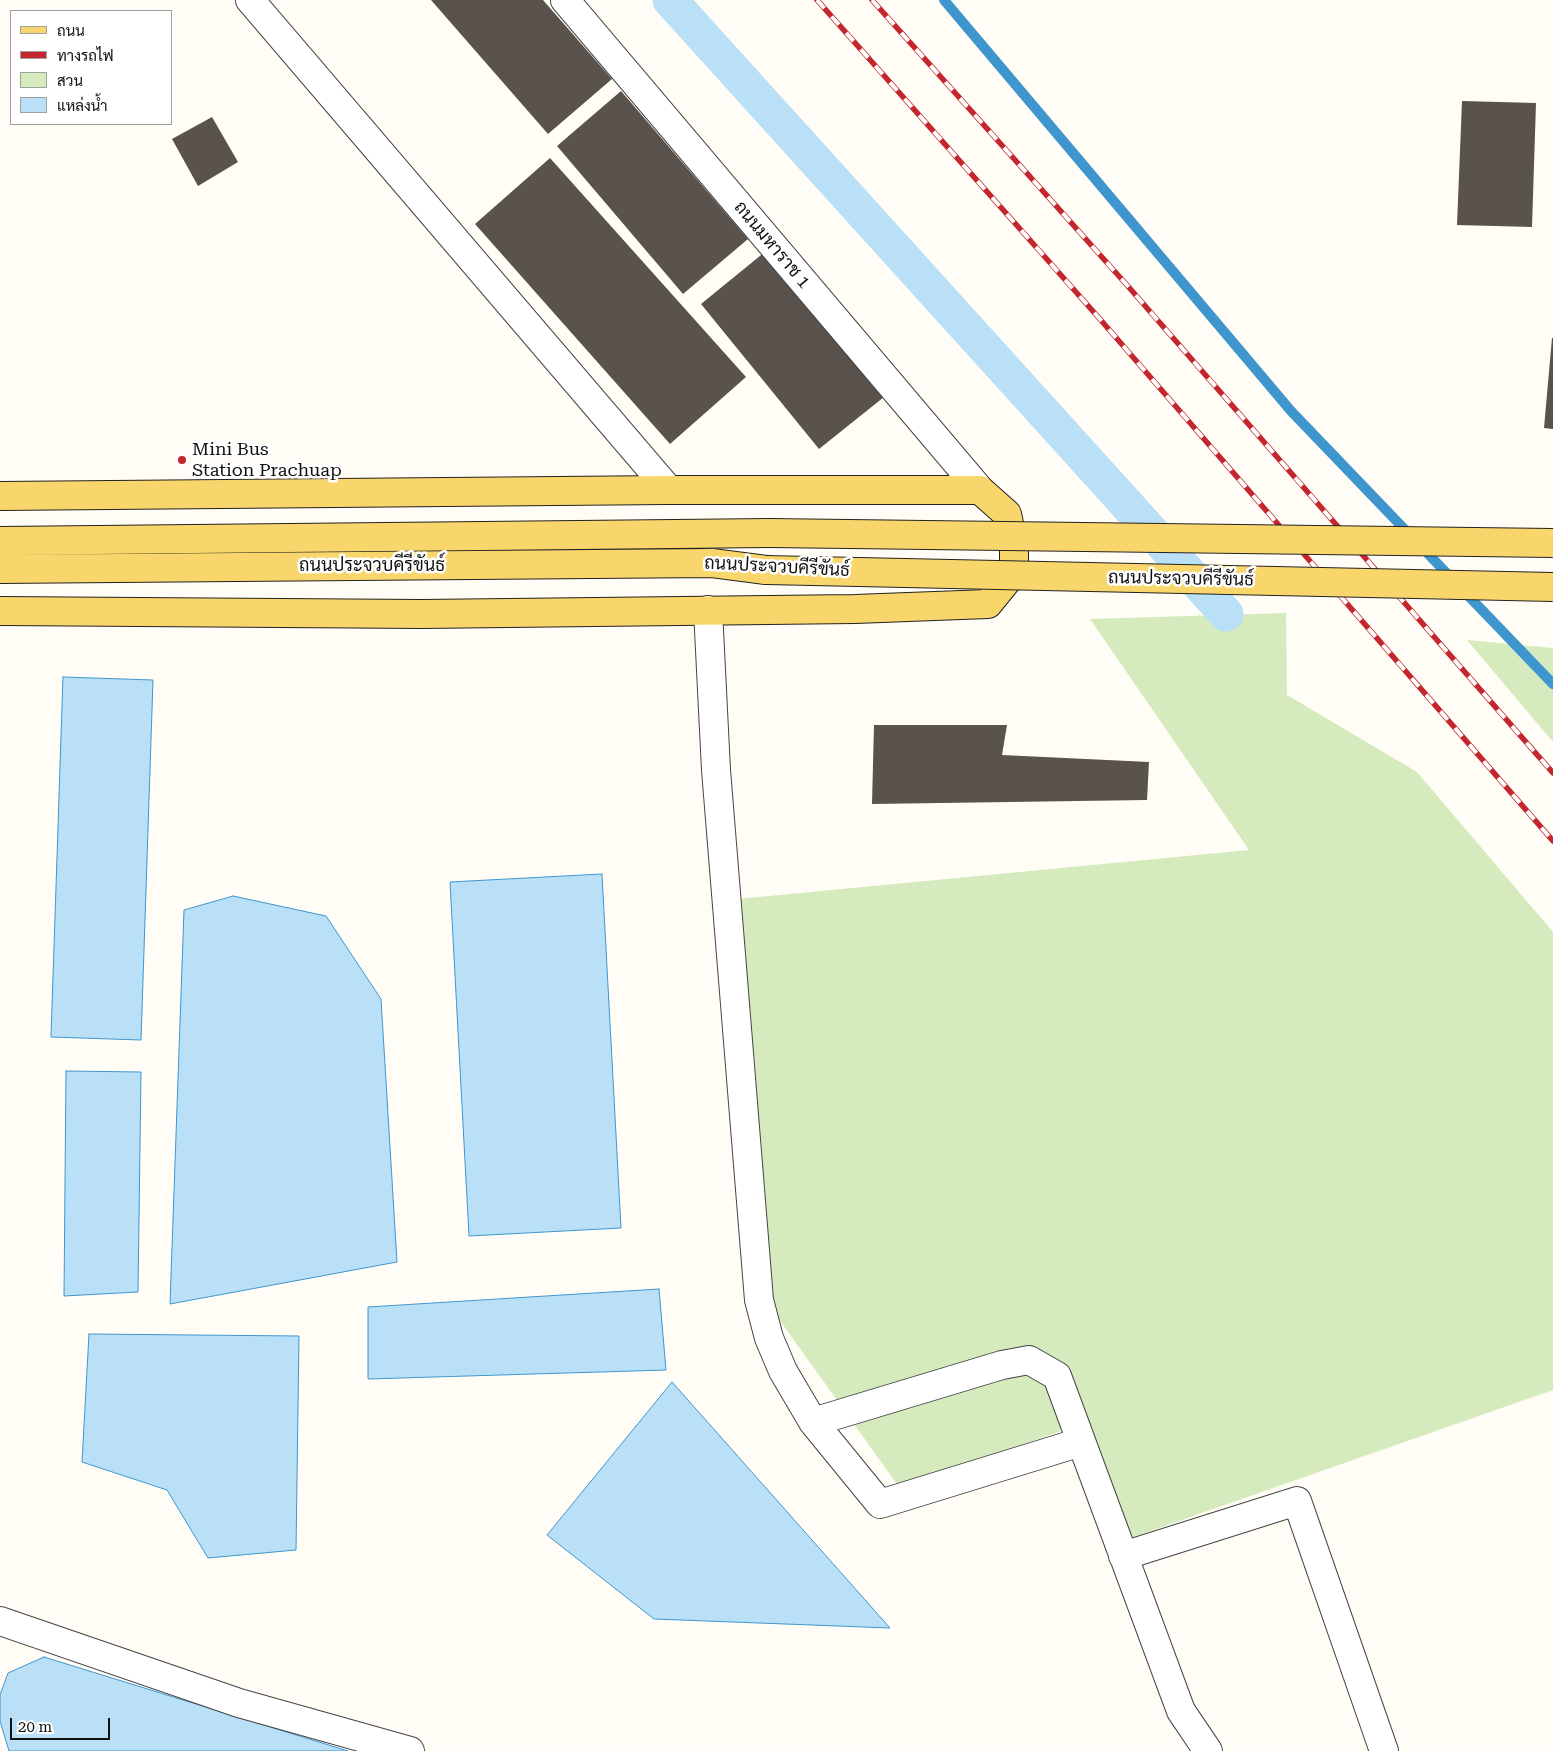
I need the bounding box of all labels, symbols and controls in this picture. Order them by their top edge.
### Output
legend [10,10,172,125]
text: ถนน [57,22,85,40]
text: ทางรถไฟ [57,47,114,65]
text: สวน [57,72,83,90]
text: แหล่งน้ำ [57,97,108,115]
street label: ถนนมหาราช 1 [729,197,815,293]
place label: Mini Bus Station Prachuap [192,439,342,482]
marker: Mini Bus Station Prachuap [176,454,188,466]
street label: ถนนประจวบคีรีขันธ์ [704,552,850,582]
street label: ถนนประจวบคีรีขันธ์ [299,555,445,577]
street label: ถนนประจวบคีรีขันธ์ [1108,567,1254,591]
scale bar [12,1708,112,1740]
text: 20 m [18,1718,52,1736]

